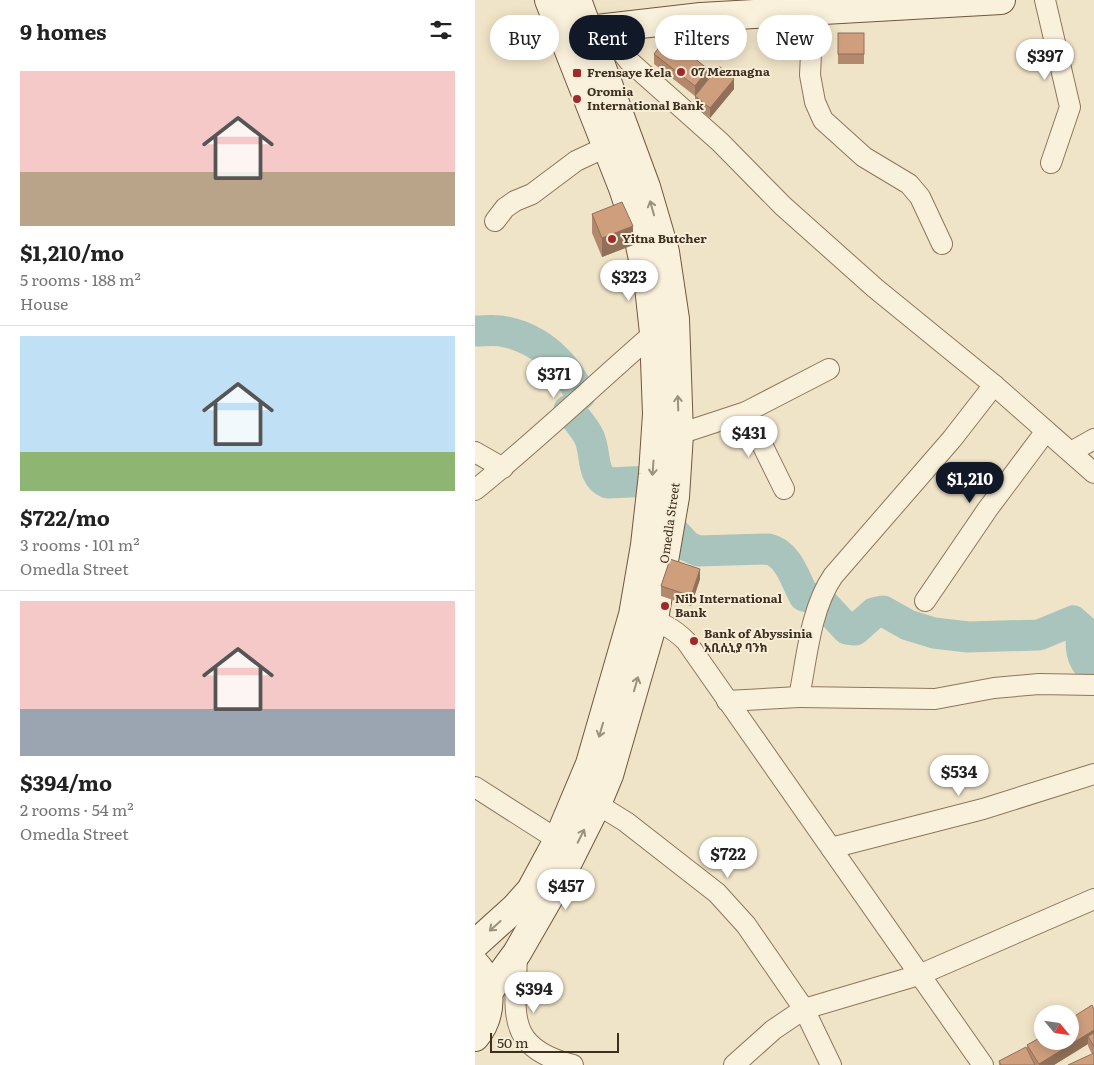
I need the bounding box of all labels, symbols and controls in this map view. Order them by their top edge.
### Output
text: 9 homes [20,15,107,46]
chip: Buy [490,15,559,60]
chip: Rent [569,15,645,60]
chip: Filters [655,15,747,60]
chip: New [757,15,832,60]
icon: filters [427,16,455,44]
pin: $397 [1015,38,1075,81]
text: $397 [1027,43,1063,67]
place label: 07 Meznagna [691,62,770,80]
place label: Frensaye Kela [587,63,672,81]
marker: 07 Meznagna [675,66,687,78]
marker: Frensaye Kela [571,67,583,79]
place label: Oromia International Bank [587,82,705,114]
marker: Oromia International Bank [571,93,583,105]
icon: home [193,103,283,193]
one-way arrow [647,201,657,217]
place label: Yitna Butcher [622,229,707,247]
marker: Yitna Butcher [606,233,618,245]
text: $1,210/mo [20,236,124,267]
pin: $323 [599,260,659,302]
text: $323 [611,264,647,288]
text: 5 rooms · 188 m² [20,267,141,291]
text: House [20,291,68,315]
pin: $371 [524,356,584,399]
text: $371 [537,361,571,385]
icon: home [193,369,283,459]
one-way arrow [674,396,683,412]
pin: $431 [719,416,779,458]
text: $431 [732,420,766,444]
one-way arrow [649,460,658,476]
pin: $1,210 [929,462,1011,504]
text: $1,210 [947,466,993,490]
street label: Omedla Street [654,481,684,564]
text: $722/mo [20,501,110,532]
text: 3 rooms · 101 m² [20,532,140,556]
text: Omedla Street [20,556,129,580]
place label: Nib International Bank [675,589,783,621]
marker: Nib International Bank [659,600,671,612]
place label: Bank of Abyssinia አቢሲኒያ ባንክ [704,624,813,656]
icon: home [193,634,283,724]
marker: Bank of Abyssinia አቢሲኒያ ባንክ [688,635,700,647]
one-way arrow [631,676,641,692]
one-way arrow [595,721,605,737]
pin: $534 [929,754,989,797]
text: $534 [941,759,977,783]
text: $394/mo [20,766,112,797]
text: 2 rooms · 54 m² [20,797,134,821]
text: Omedla Street [20,821,129,845]
one-way arrow [577,829,586,844]
pin: $722 [698,836,758,879]
text: $722 [710,841,746,865]
pin: $457 [536,868,596,911]
text: $457 [548,873,584,897]
one-way arrow [488,920,501,932]
pin: $394 [504,972,564,1014]
text: $394 [515,976,553,1000]
north arrow [1034,1005,1079,1050]
map controls [1034,1005,1079,1050]
scale bar [490,1030,619,1053]
text: 50 m [497,1032,529,1052]

